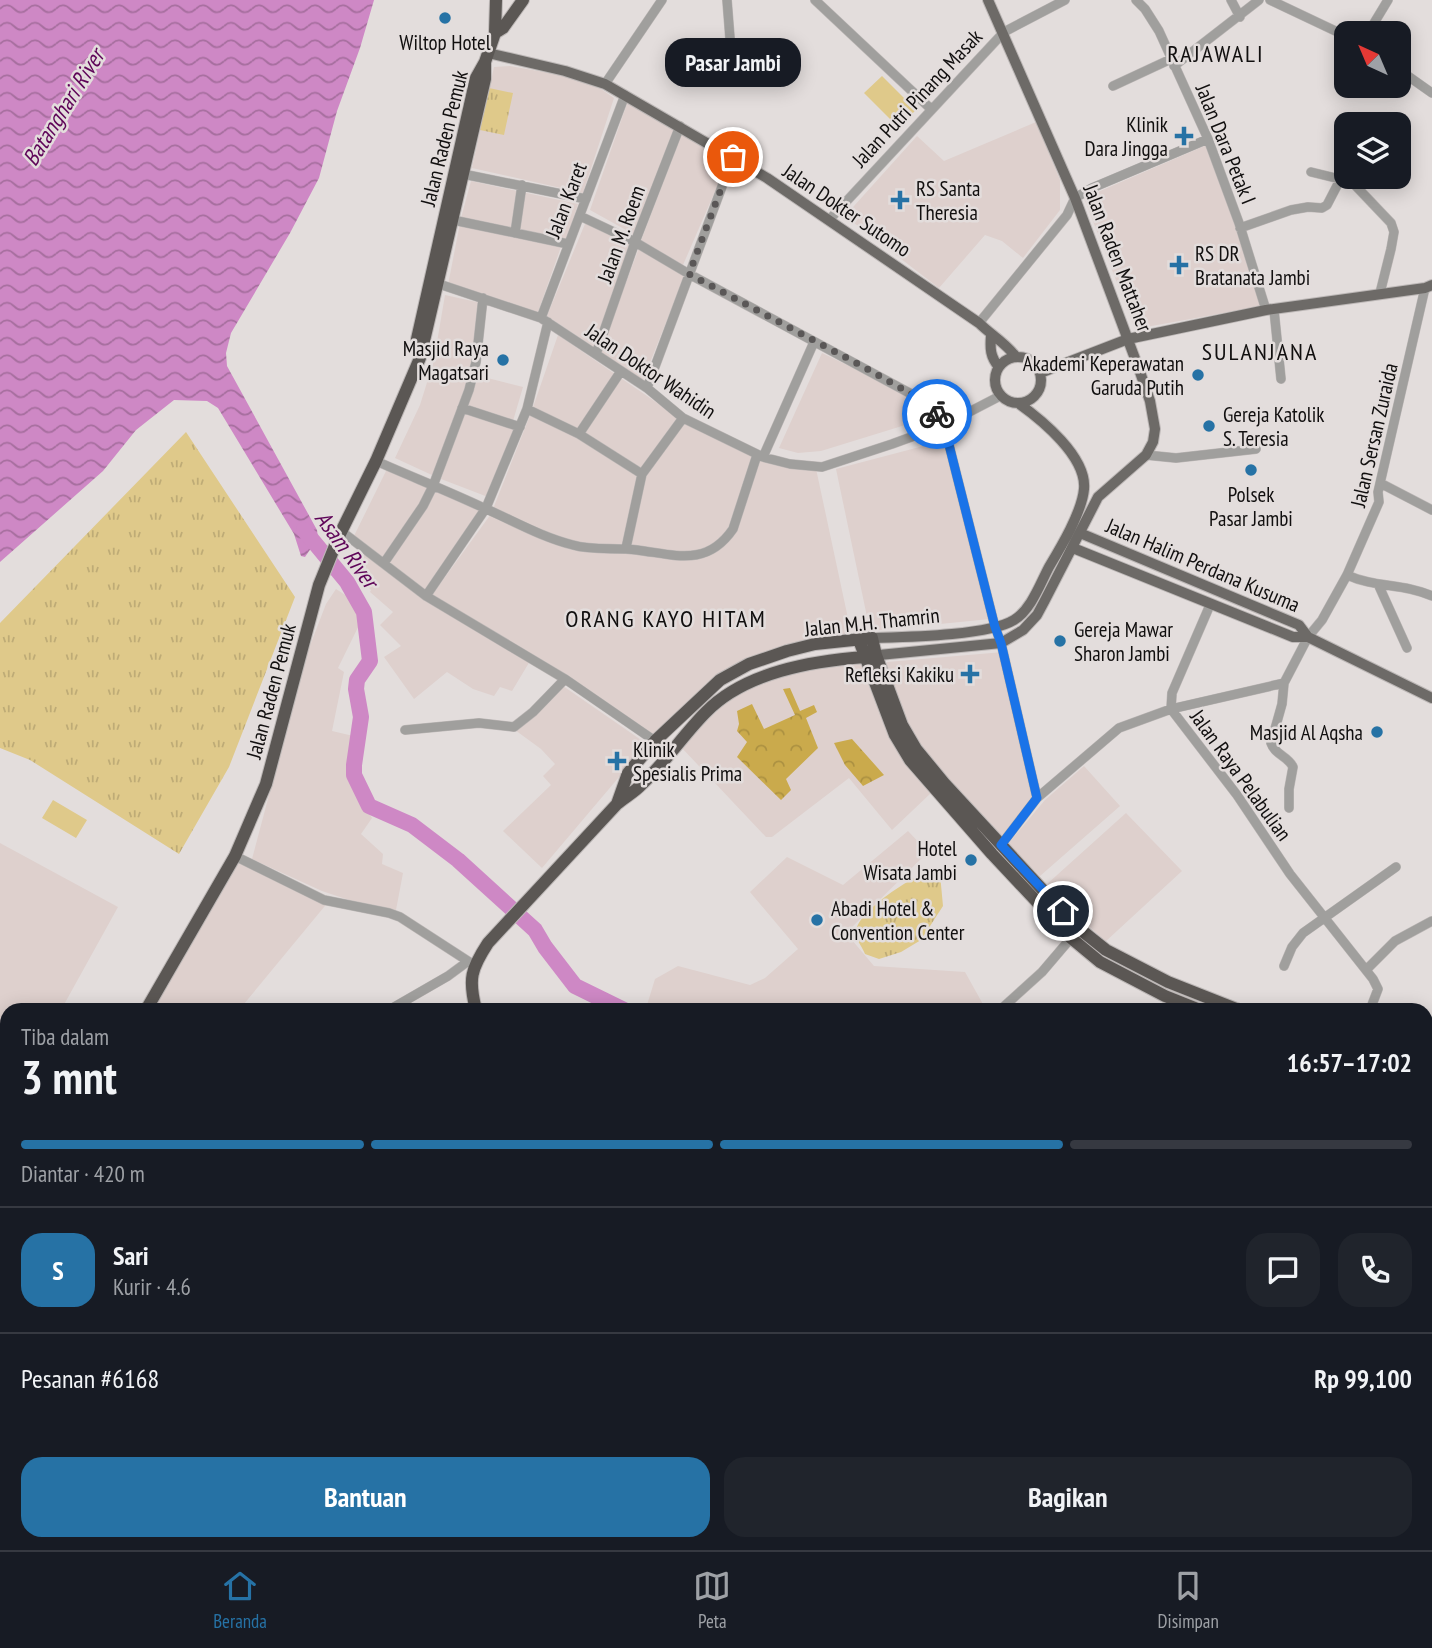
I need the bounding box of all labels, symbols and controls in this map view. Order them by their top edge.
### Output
marker: Wiltop Hotel [437,10,453,26]
north arrow [1334,21,1410,98]
map controls [1334,21,1411,189]
street label: Jalan Putri Pinang Masak [845,23,988,173]
place label: Wiltop Hotel [399,29,491,56]
callout: Pasar Jambi [665,38,801,87]
district label: RAJAWALI [1167,38,1265,69]
water label: Batanghari River [16,40,112,171]
text: Pasar Jambi [685,48,781,77]
street label: Jalan Raden Pemuk [414,67,474,210]
street label: Jalan Dara Petak I [1189,79,1262,208]
place label: Klinik Dara Jingga [1085,111,1168,162]
button: layers [1334,112,1411,189]
marker: Klinik Dara Jingga [1174,126,1194,146]
pin [703,127,763,187]
icon: bag [714,138,752,176]
street label: Jalan Dokter Sutomo [777,157,916,263]
street label: Jalan Karet [539,158,593,243]
place label: RS Santa Theresia [916,175,980,226]
street label: Jalan Raden Mattaher [1077,180,1159,336]
street label: Jalan M. Roem [591,182,651,287]
marker: RS Santa Theresia [890,190,910,210]
place label: RS DR Bratanata Jambi [1195,240,1310,291]
marker: RS DR Bratanata Jambi [1169,255,1189,275]
street label: Jalan Doktor Wahidin [580,317,721,425]
place label: Masjid Raya Magatsari [403,335,489,386]
district label: SULANJANA [1202,336,1318,367]
place label: Akademi Keperawatan Garuda Putih [1023,350,1184,401]
marker: Masjid Raya Magatsari [495,352,511,368]
street label: Jalan Sersan Zuraida [1344,360,1404,511]
marker: Akademi Keperawatan Garuda Putih [1190,367,1206,383]
courier [902,379,972,449]
icon: bike [918,395,956,433]
place label: Gereja Katolik S. Teresia [1223,401,1324,452]
marker: Gereja Katolik S. Teresia [1201,418,1217,434]
marker: Polsek Pasar Jambi [1243,462,1259,478]
place label: Polsek Pasar Jambi [1209,481,1293,532]
water label: Asam River [309,505,387,596]
street label: Jalan Halim Perdana Kusuma [1101,512,1304,618]
street label: Jalan M.H. Thamrin [802,602,941,643]
district label: ORANG KAYO HITAM [565,603,767,634]
place label: Gereja Mawar Sharon Jambi [1074,616,1173,667]
street label: Jalan Raden Pemuk [240,620,302,763]
marker: Gereja Mawar Sharon Jambi [1052,633,1068,649]
place label: Refleksi Kakiku [845,661,954,688]
marker: Refleksi Kakiku [960,664,980,684]
street label: Jalan Raya Pelabulian [1184,703,1298,846]
place label: Masjid Al Aqsha [1250,719,1363,746]
marker: Masjid Al Aqsha [1369,724,1385,740]
place label: Klinik Spesialis Prima [633,736,742,787]
marker: Klinik Spesialis Prima [607,751,627,771]
place label: Hotel Wisata Jambi [863,835,957,886]
marker: Hotel Wisata Jambi [963,852,979,868]
pin [1033,881,1093,941]
icon: home [1044,892,1082,930]
place label: Abadi Hotel & Convention Center [831,895,965,946]
marker: Abadi Hotel & Convention Center [809,912,825,928]
text: Tiba dalam [21,1022,109,1051]
text: 16:57–17:02 [1287,1046,1412,1079]
text: 3 mnt [21,1047,117,1107]
text: Diantar · 420 m [21,1159,145,1188]
button: chat [1246,1233,1320,1307]
button: phone [1338,1233,1412,1307]
text: Sari [113,1239,149,1272]
text: S [52,1254,64,1287]
text: Kurir · 4.6 [113,1272,191,1301]
text: Pesanan #6168 [21,1362,159,1395]
text: Rp 99,100 [1314,1362,1412,1395]
button: Bantuan [21,1457,710,1537]
button: Bagikan [724,1457,1412,1537]
tab: Beranda [213,1567,267,1633]
tab: Peta [693,1567,731,1633]
tab: Disimpan [1158,1567,1219,1633]

